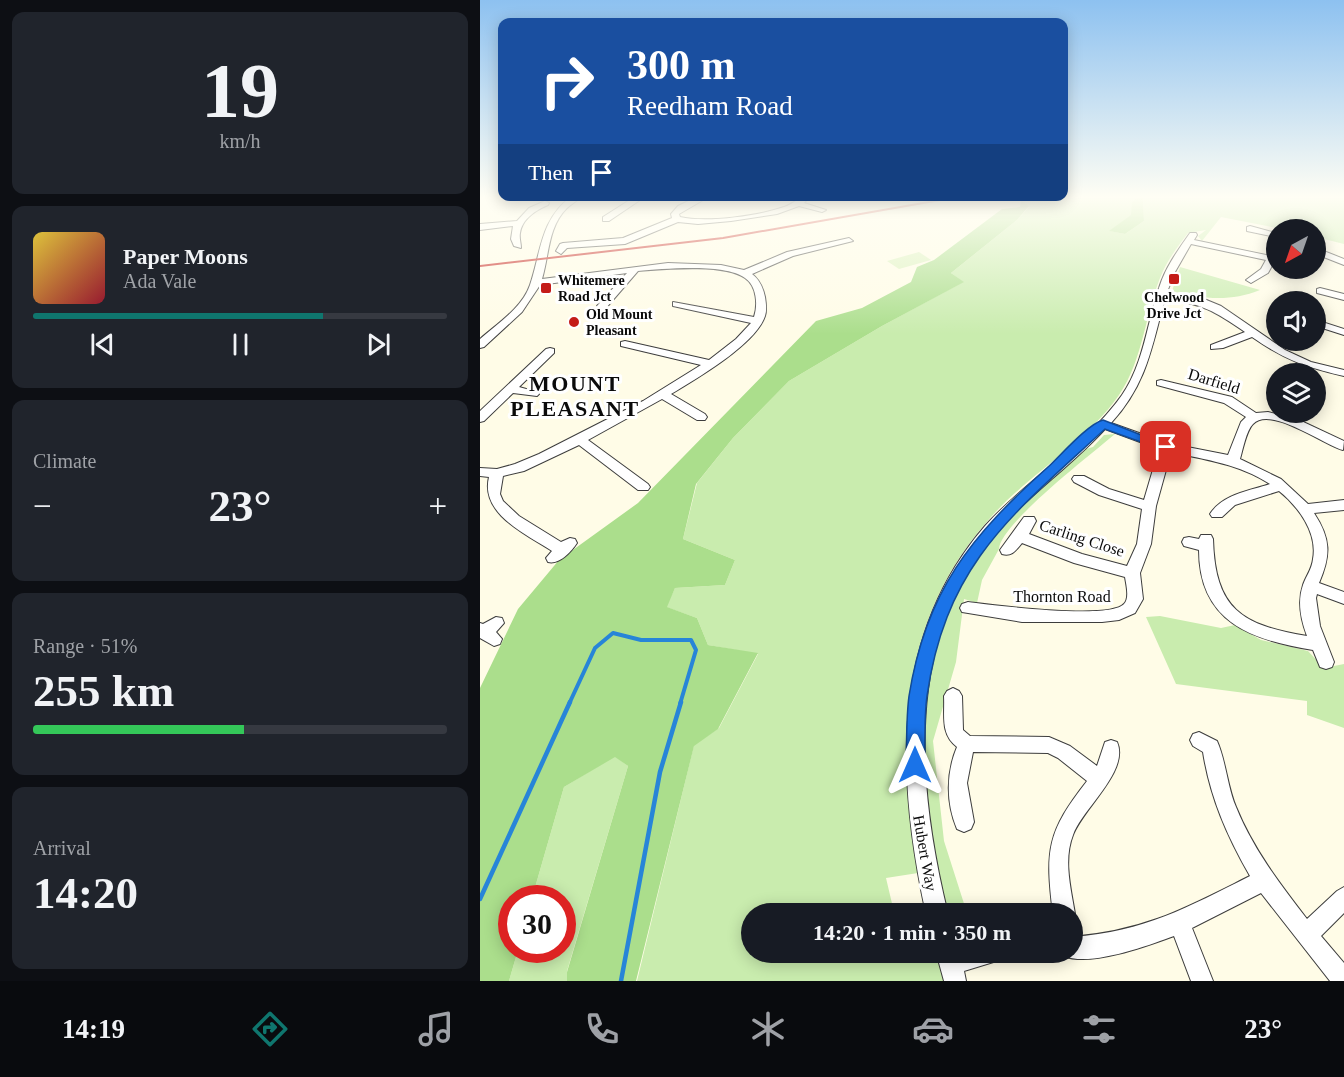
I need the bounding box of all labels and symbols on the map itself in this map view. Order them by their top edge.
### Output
north arrow [1266,219,1326,279]
marker: Chelwood Drive Jct [1167,272,1181,286]
place label: Whitemere Road Jct [558,273,625,304]
marker: Whitemere Road Jct [539,281,553,295]
place label: Chelwood Drive Jct [1144,290,1204,321]
place label: Old Mount Pleasant [586,307,653,338]
marker: Old Mount Pleasant [567,315,581,329]
street label: Darfield [1186,365,1242,397]
district label: MOUNT PLEASANT [510,371,640,421]
pin [1140,421,1191,472]
street label: Carling Close [1037,516,1127,561]
street label: Thornton Road [1013,588,1111,605]
position arrow [883,733,947,797]
street label: Hubert Way [909,814,940,893]
speed limit sign: 30 [498,885,576,963]

